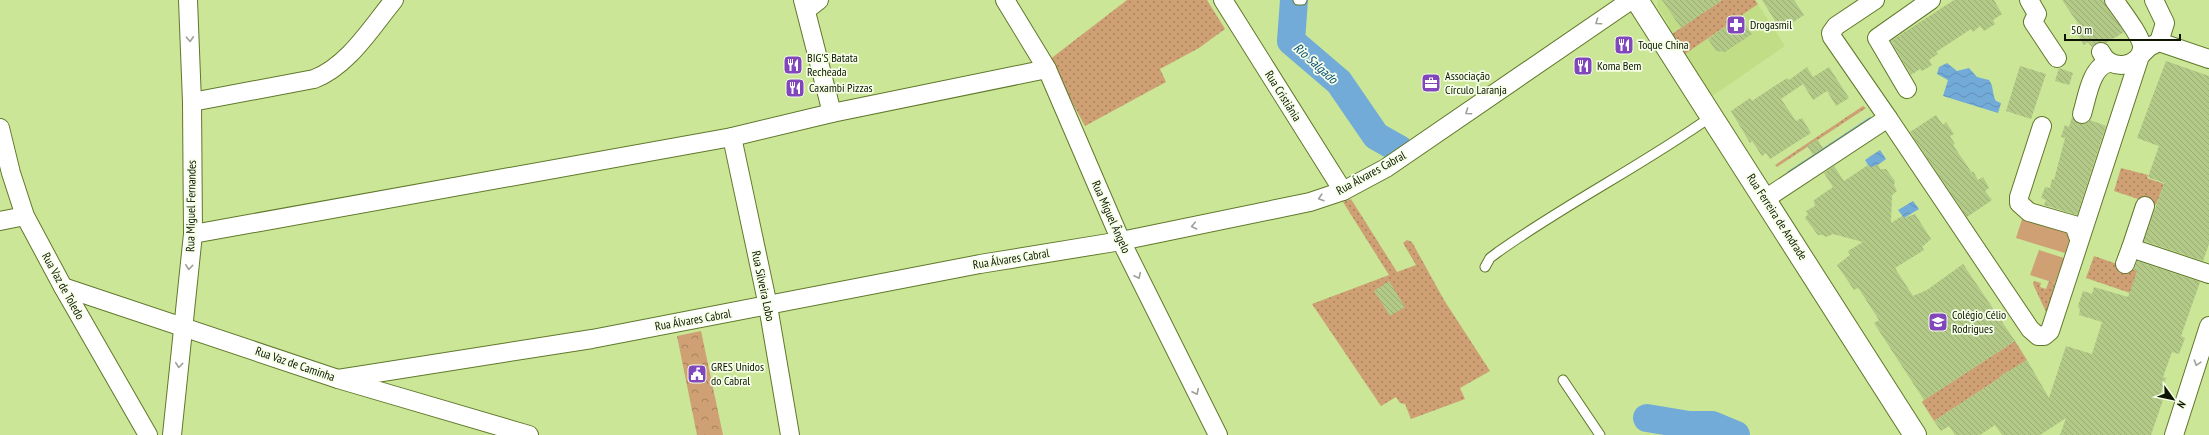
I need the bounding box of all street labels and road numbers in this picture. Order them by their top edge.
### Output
street label: Rua Cristiânia [1262,68,1305,124]
street label: Rua Álvares Cabral [1333,147,1408,198]
street label: Rua Miguel Fernandes [182,160,199,252]
street label: Rua Ferreira de Andrade [1744,171,1811,263]
street label: Rua Miguel Ângelo [1089,178,1134,255]
street label: Rua Álvares Cabral [972,245,1050,272]
street label: Rua Silveira Lobo [749,249,778,323]
street label: Rua Vaz de Toledo [39,250,88,322]
street label: Rua Álvares Cabral [654,305,732,334]
street label: Rua Vaz de Caminha [253,343,337,384]

